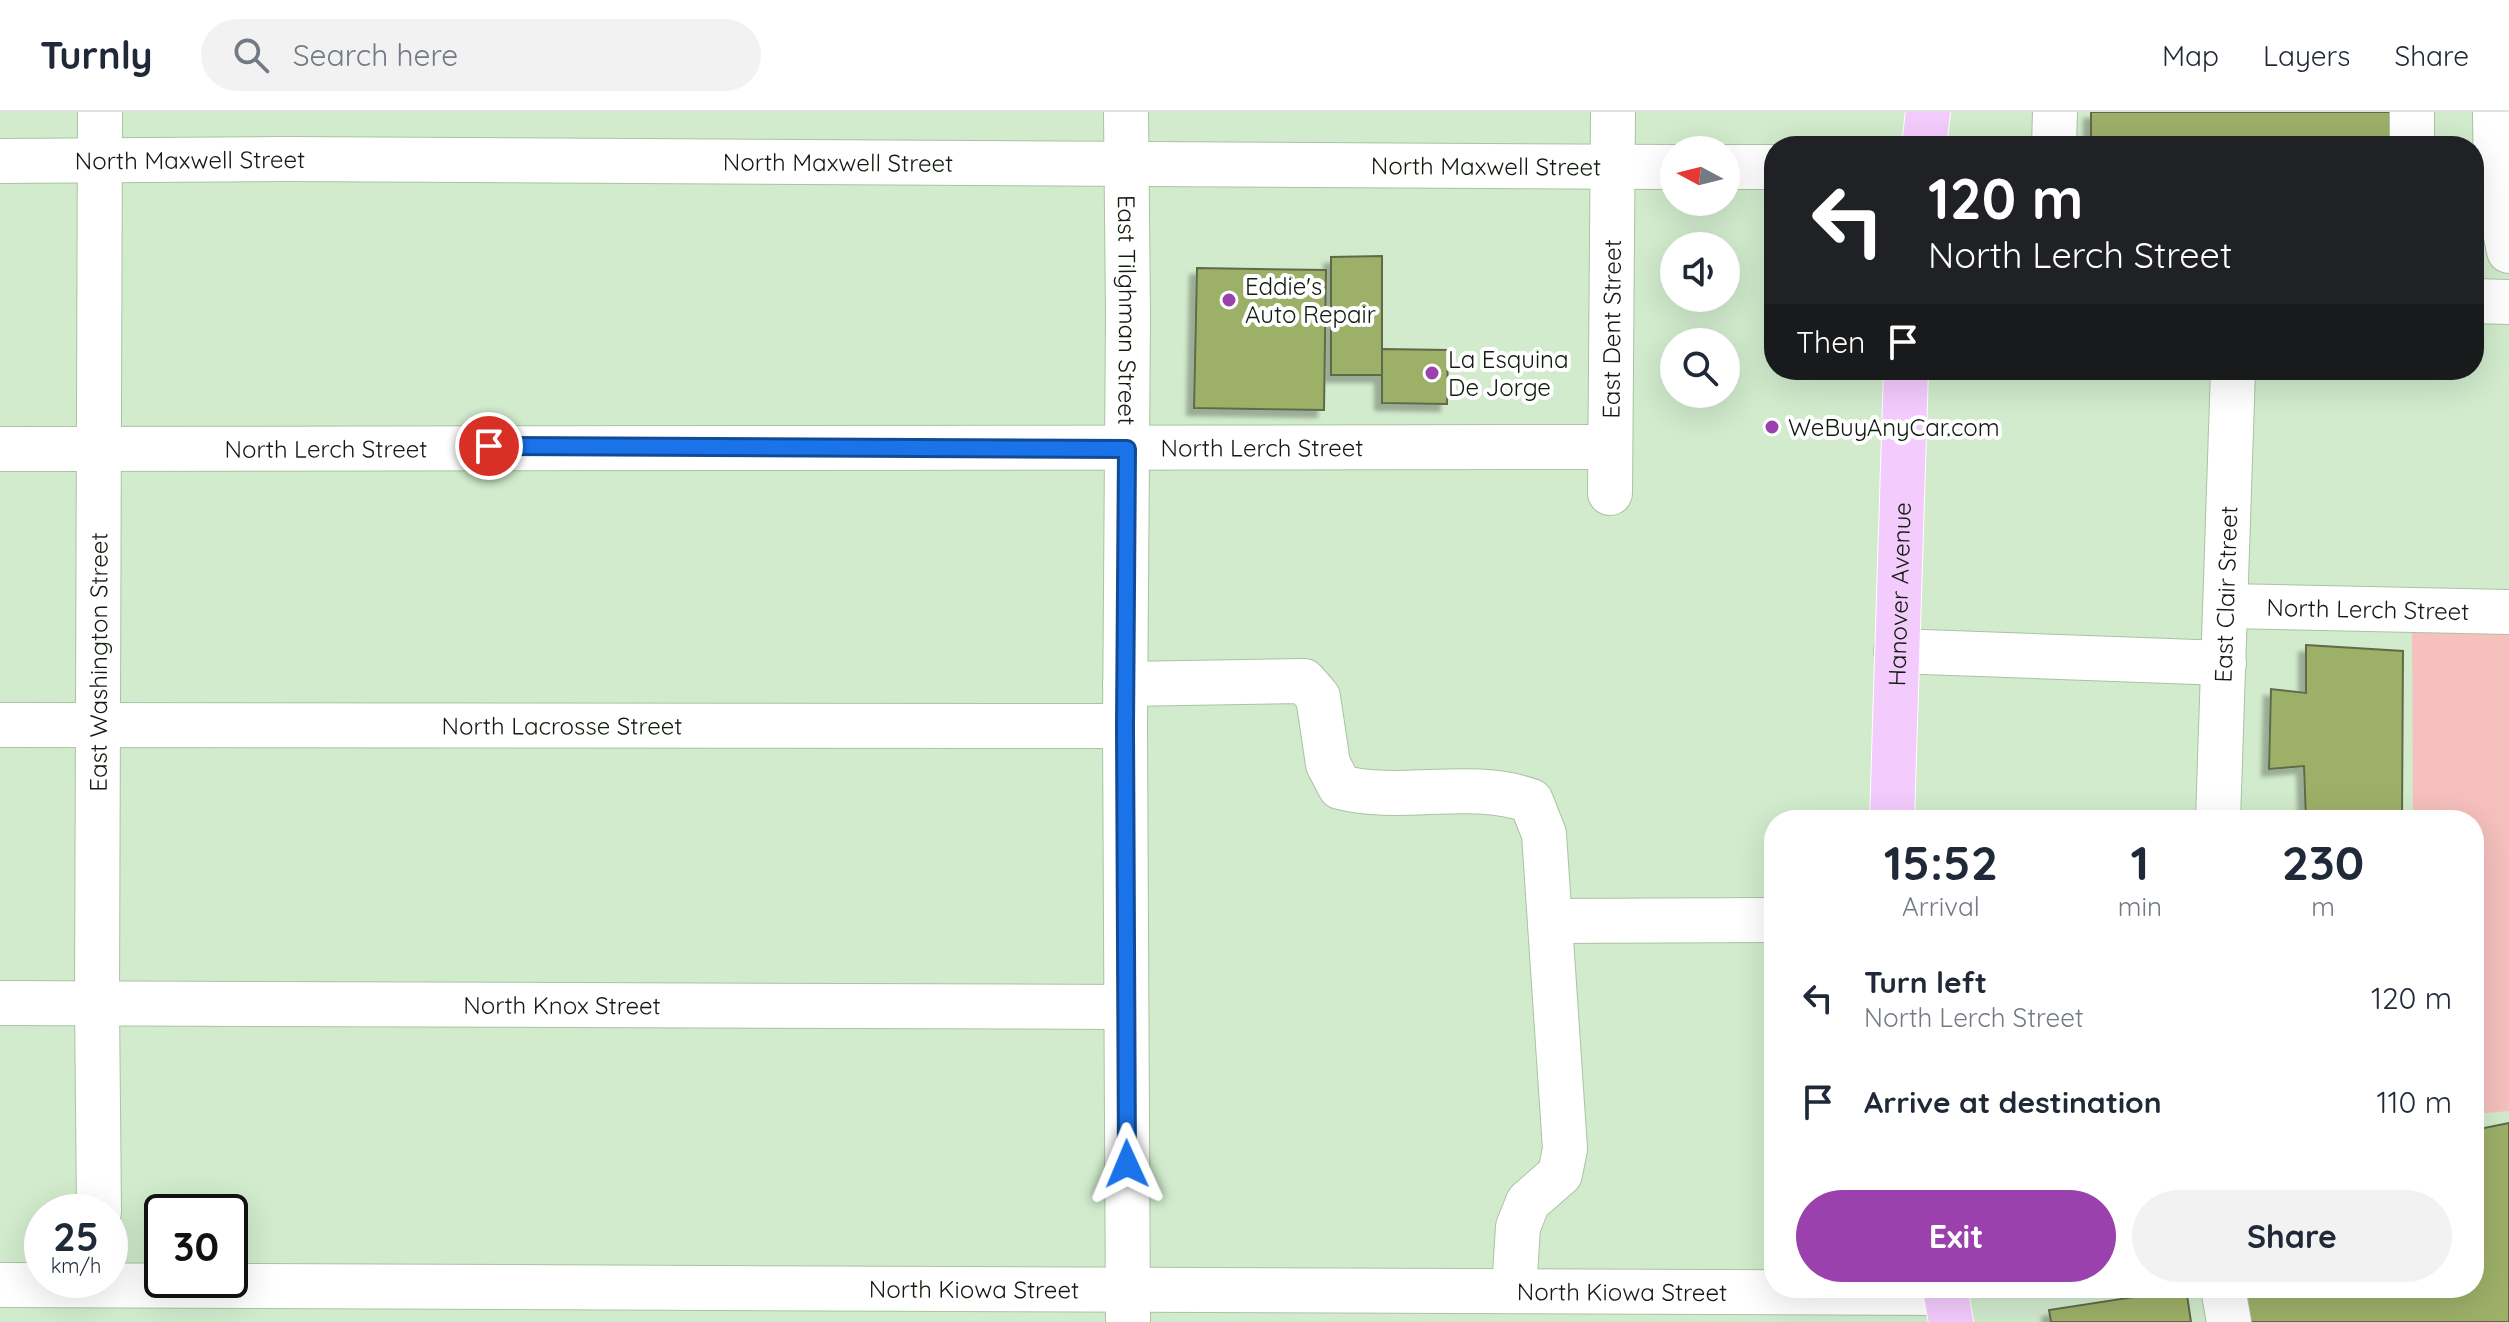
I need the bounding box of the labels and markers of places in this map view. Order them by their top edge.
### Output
place label: Eddie's Auto Repair [1245,271,1376,329]
marker: Eddie's Auto Repair [1220,291,1238,309]
place label: La Esquina De Jorge [1448,344,1569,402]
marker: La Esquina De Jorge [1423,364,1441,382]
pin [455,412,523,480]
place label: WeBuyAnyCar.com [1788,412,2000,442]
marker: WeBuyAnyCar.com [1763,418,1781,436]

